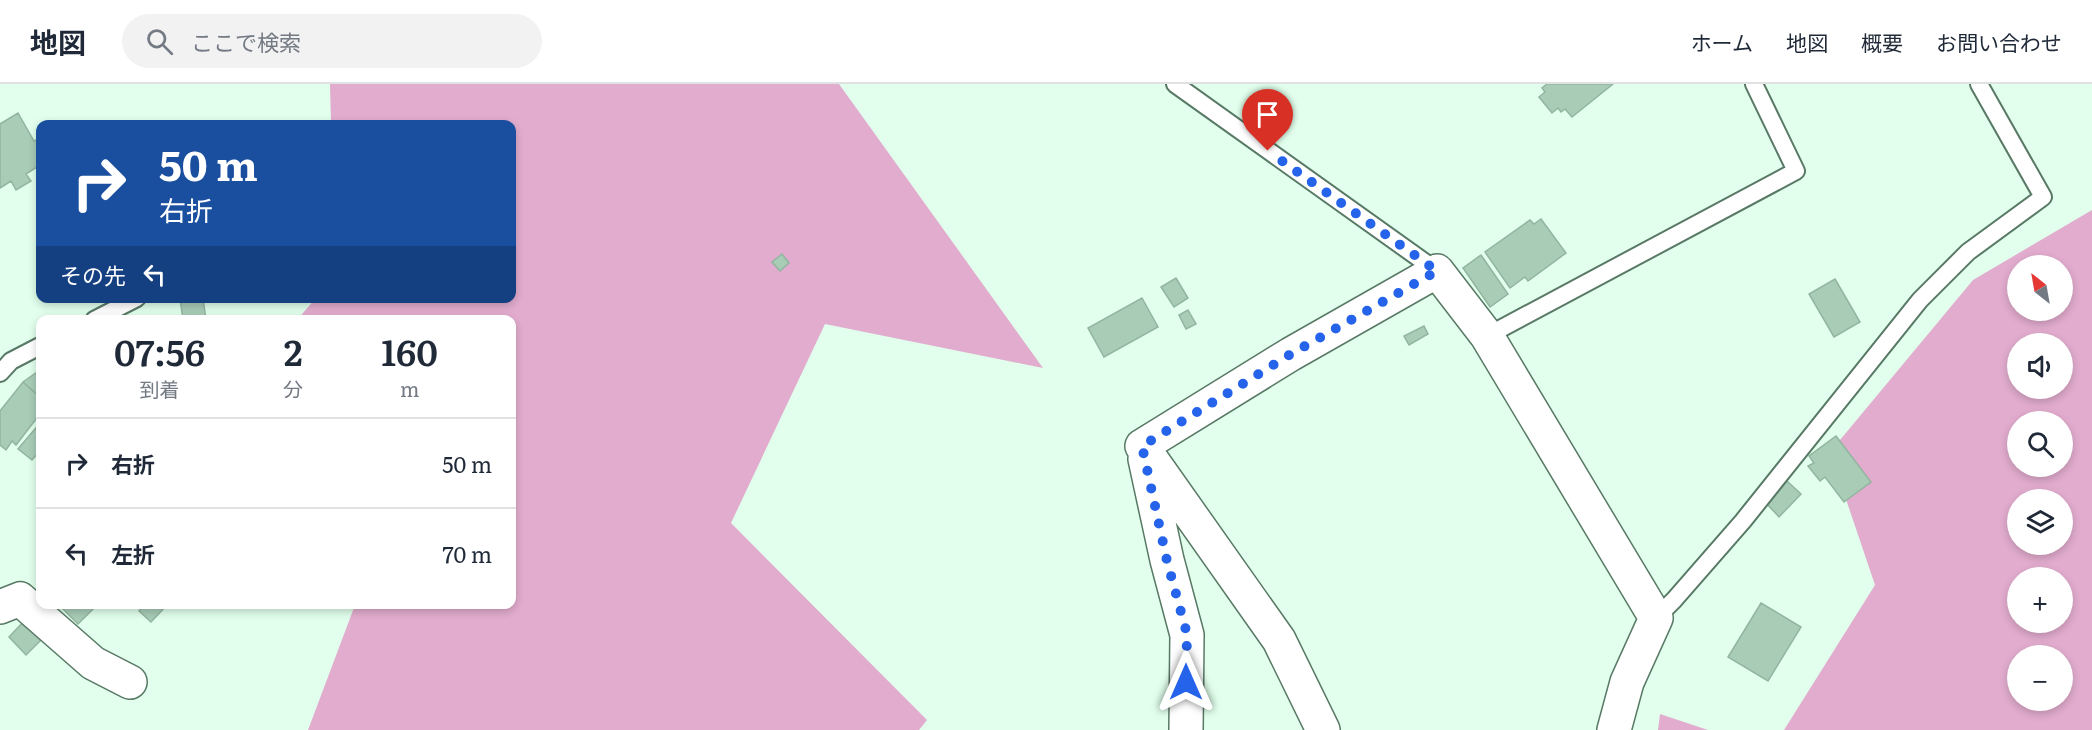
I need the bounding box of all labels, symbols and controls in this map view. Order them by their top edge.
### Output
search box [122,14,542,68]
text: 地図 [30,20,86,62]
icon: search [143,25,176,58]
text: ここで検索 [191,25,301,58]
text: ホーム [1691,26,1753,57]
text: 地図 [1786,26,1828,57]
text: 概要 [1861,26,1903,57]
text: お問い合わせ [1936,26,2062,57]
pin [1242,89,1293,151]
icon: arrive [1251,98,1284,131]
text: 50 m [159,132,258,194]
icon: right [60,144,138,222]
text: 右折 [159,189,213,229]
north arrow [2007,255,2073,321]
map controls [2007,255,2073,711]
text: その先 [60,258,126,291]
icon: left [138,258,171,291]
text: 07:56 [114,324,205,377]
text: 2 [284,324,303,377]
text: 160 [381,324,438,377]
button: sound [2007,333,2073,399]
text: 到着 [140,373,180,403]
text: 分 [283,373,303,403]
text: m [400,373,419,403]
button: search [2007,411,2073,477]
icon: right [60,447,93,480]
text: 右折 [111,447,155,480]
text: 50 m [442,447,492,480]
button: layers [2007,489,2073,555]
icon: left [60,537,93,570]
text: 左折 [111,537,155,570]
text: 70 m [442,537,492,570]
button: + [2007,567,2073,633]
button: − [2007,645,2073,711]
position arrow [1154,650,1218,714]

